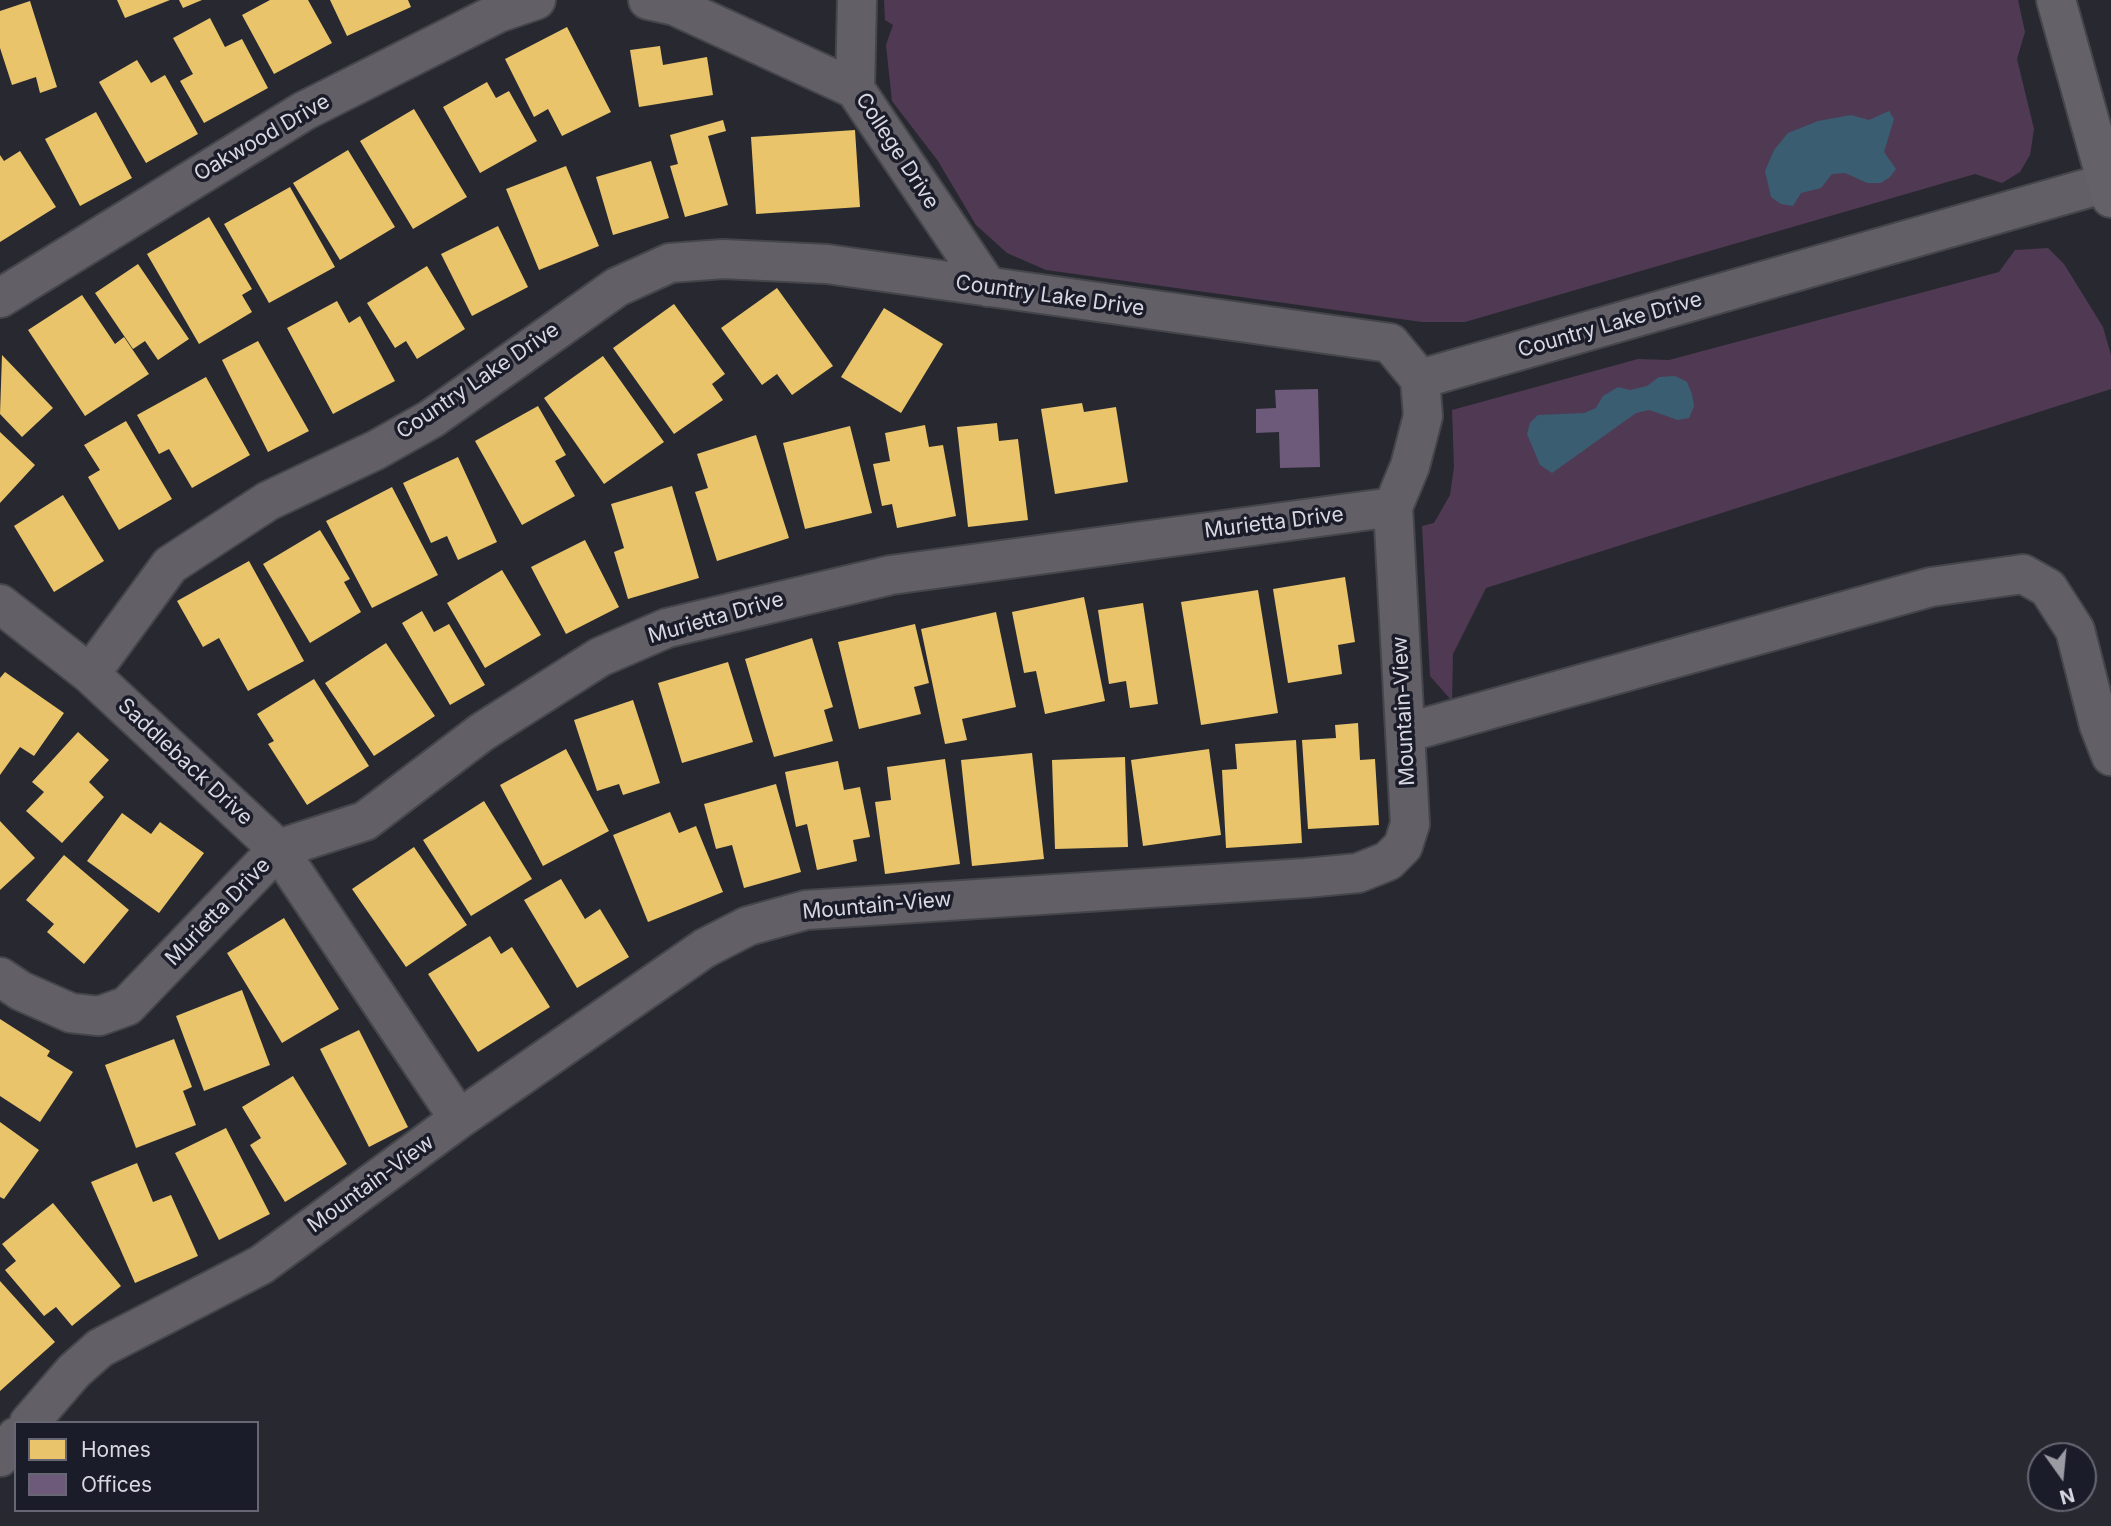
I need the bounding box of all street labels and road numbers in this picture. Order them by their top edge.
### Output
street label: College Drive [850,88,944,214]
street label: Oakwood Drive [190,89,334,187]
street label: Country Lake Drive [954,270,1146,322]
street label: Country Lake Drive [1515,287,1705,363]
street label: Country Lake Drive [392,317,564,445]
street label: Murietta Drive [1203,502,1345,544]
street label: Murietta Drive [645,587,787,649]
street label: Mountain-View [1387,636,1421,786]
street label: Saddleback Drive [113,693,257,831]
street label: Murietta Drive [160,853,276,971]
street label: Mountain-View [801,887,953,925]
street label: Mountain-View [303,1130,439,1238]

